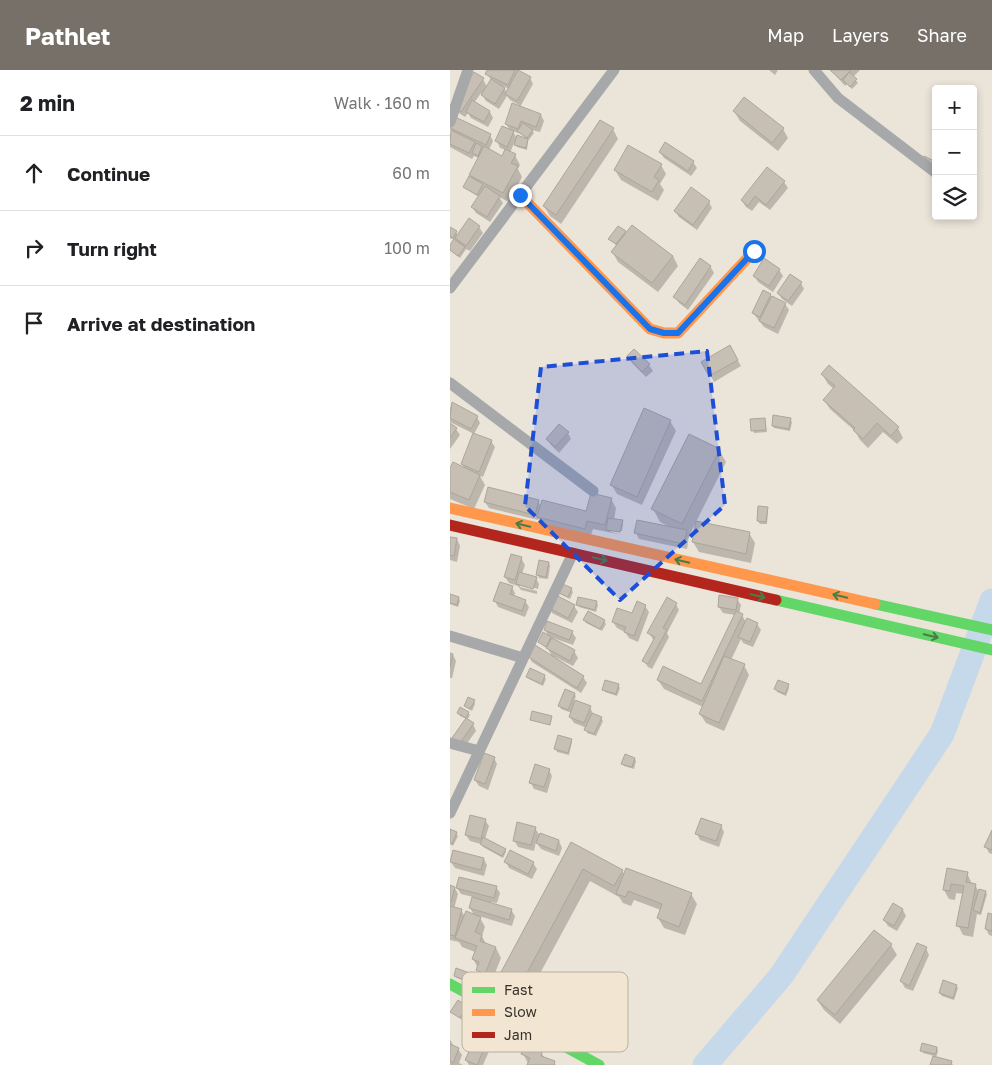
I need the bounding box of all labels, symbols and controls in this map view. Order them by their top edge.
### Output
text: Pathlet [25,21,110,50]
text: Map [767,24,804,46]
text: Layers [832,24,889,46]
text: Share [917,24,967,46]
map controls [932,85,977,220]
button: + [932,85,977,130]
text: 2 min [20,90,75,116]
text: Walk · 160 m [334,93,430,113]
button: − [932,130,977,175]
icon: ahead [20,159,48,187]
text: Continue [67,162,150,185]
text: 60 m [392,163,430,183]
button: layers [932,175,977,220]
route end [509,184,532,207]
icon: right [20,234,48,262]
text: Turn right [67,237,157,260]
text: 100 m [384,238,430,258]
route start [743,240,766,263]
icon: arrive [20,309,48,337]
text: Arrive at destination [67,312,255,335]
one-way arrow [516,520,532,529]
one-way arrow [591,555,607,564]
one-way arrow [674,555,690,565]
one-way arrow [833,591,849,600]
one-way arrow [750,592,766,601]
one-way arrow [923,632,939,641]
legend [462,972,628,1052]
text: Fast [504,981,533,998]
text: Slow [504,1003,537,1020]
text: Jam [504,1026,532,1043]

